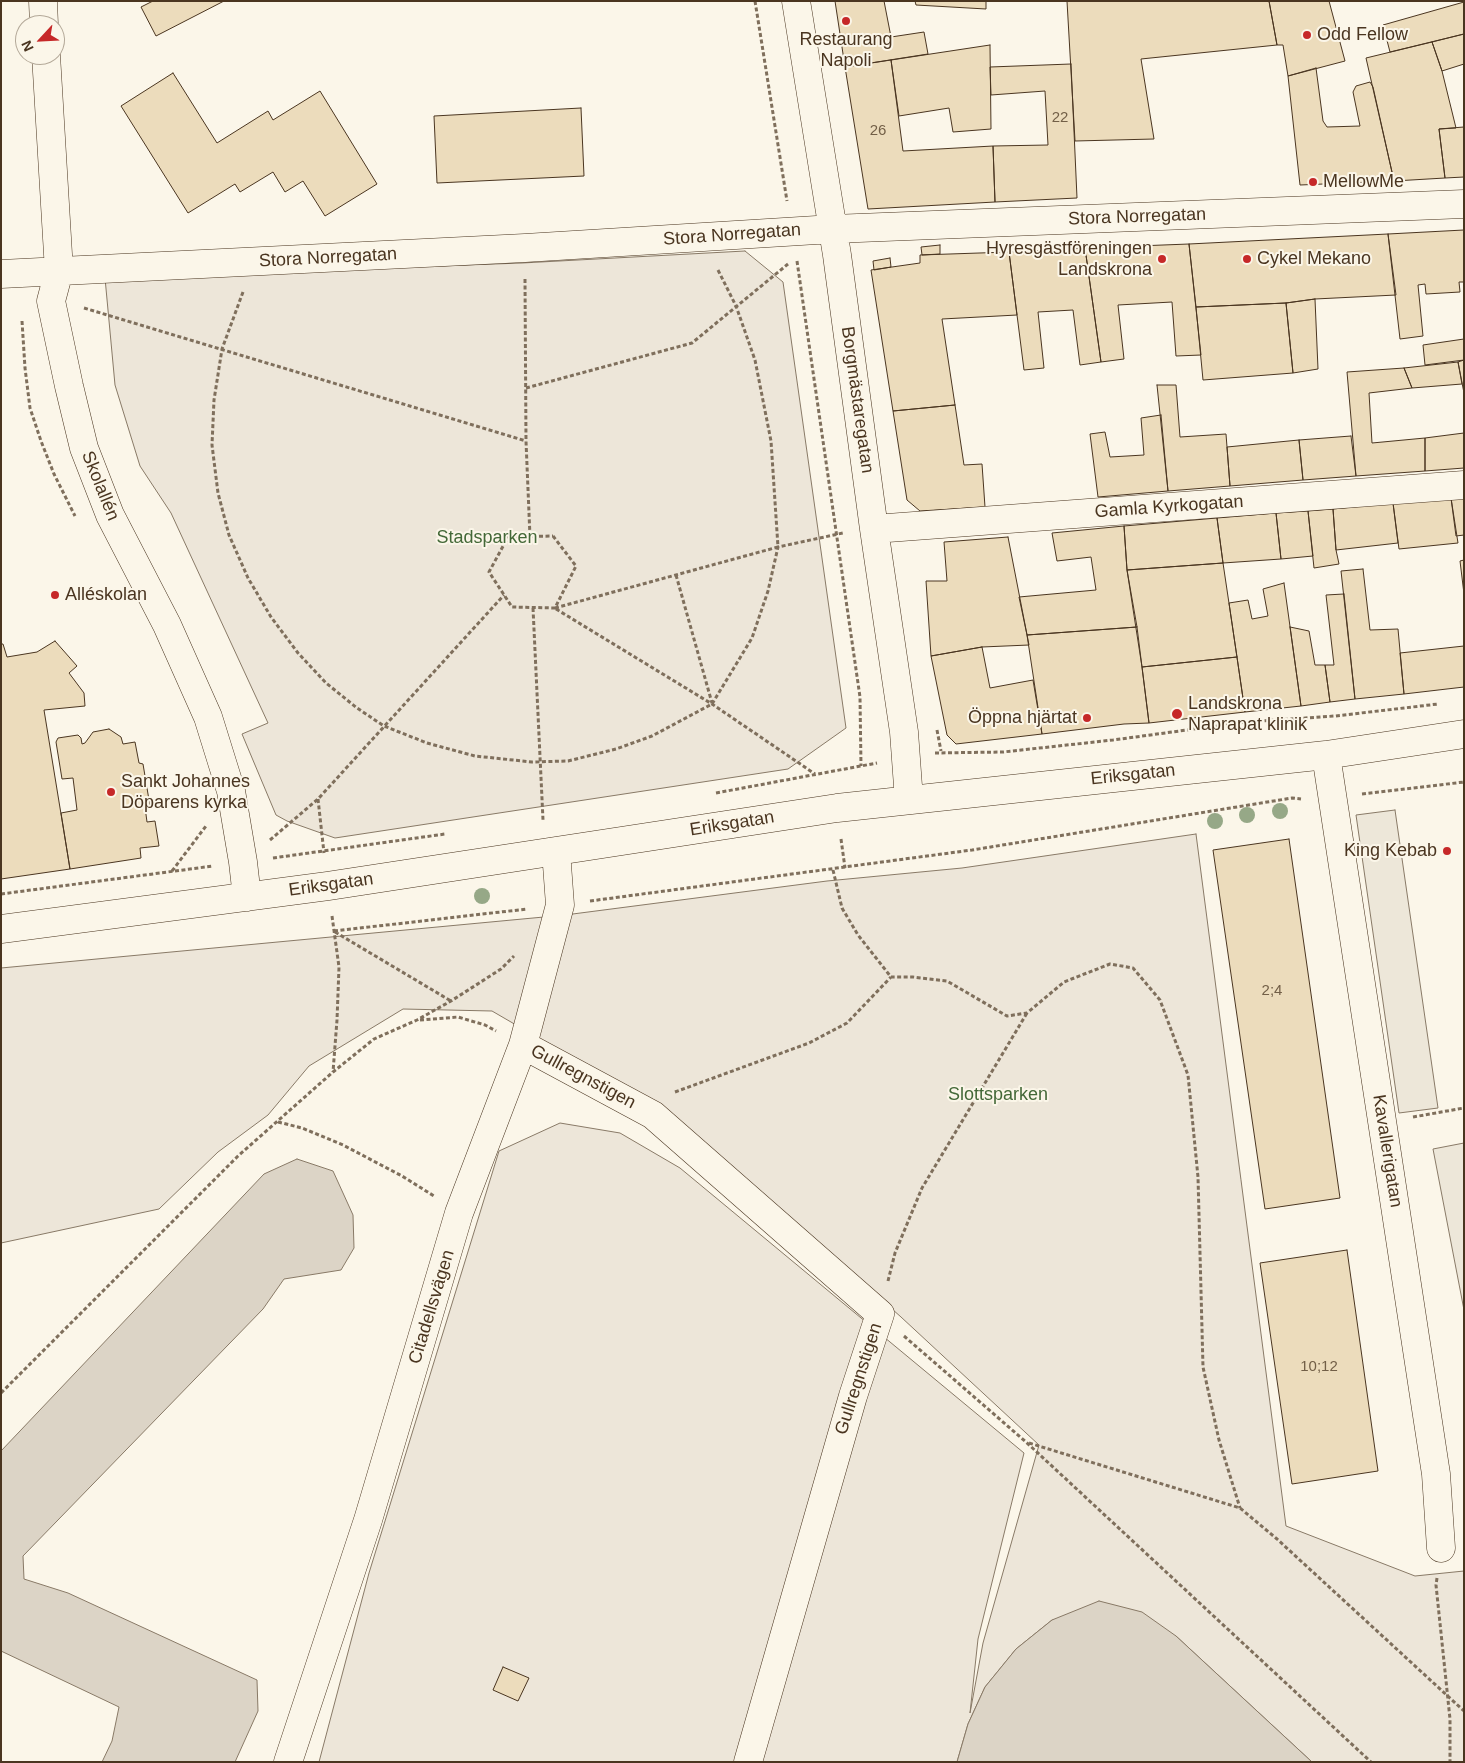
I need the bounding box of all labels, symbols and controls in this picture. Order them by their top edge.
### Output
north arrow [15,15,65,65]
marker: Restaurang Napoli [840,15,852,27]
place label: Odd Fellow [1317,24,1408,46]
place label: Restaurang Napoli [799,29,893,72]
marker: Odd Fellow [1301,29,1313,41]
text: N [18,38,37,54]
house number: 22 [1052,109,1068,127]
house number: 26 [870,122,886,140]
place label: MellowMe [1323,171,1404,193]
marker: MellowMe [1307,176,1319,188]
street label: Stora Norregatan [1068,204,1206,230]
street label: Stora Norregatan [662,219,802,251]
place label: Hyresgästföreningen Landskrona [986,238,1152,280]
street label: Stora Norregatan [258,244,398,272]
place label: Cykel Mekano [1257,248,1371,270]
marker: Hyresgästföreningen Landskrona [1156,253,1168,265]
marker: Cykel Mekano [1241,253,1253,265]
street label: Borgmästaregatan [836,325,878,475]
street label: Skolallén [76,448,124,524]
street label: Gamla Kyrkogatan [1094,491,1244,523]
park label: Stadsparken [436,527,538,549]
place label: Alléskolan [65,584,147,606]
marker: Alléskolan [49,589,61,601]
place label: Landskrona Naprapat klinik [1188,693,1307,736]
place label: Öppna hjärtat [968,707,1077,729]
marker: Landskrona Naprapat klinik [1170,707,1184,721]
marker: Öppna hjärtat [1081,712,1093,724]
street label: Eriksgatan [1090,760,1176,790]
place label: Sankt Johannes Döparens kyrka [121,771,250,814]
marker: Sankt Johannes Döparens kyrka [105,786,117,798]
street label: Eriksgatan [688,807,776,841]
place label: King Kebab [1344,840,1437,862]
marker: King Kebab [1441,845,1453,857]
street label: Eriksgatan [287,868,375,902]
house number: 2;4 [1262,982,1282,1000]
street label: Gullregnstigen [527,1040,639,1114]
park label: Slottsparken [948,1084,1048,1106]
street label: Kavallerigatan [1367,1093,1407,1209]
street label: Citadellsvägen [404,1247,460,1367]
street label: Gullregnstigen [831,1320,887,1438]
house number: 10;12 [1300,1358,1338,1376]

